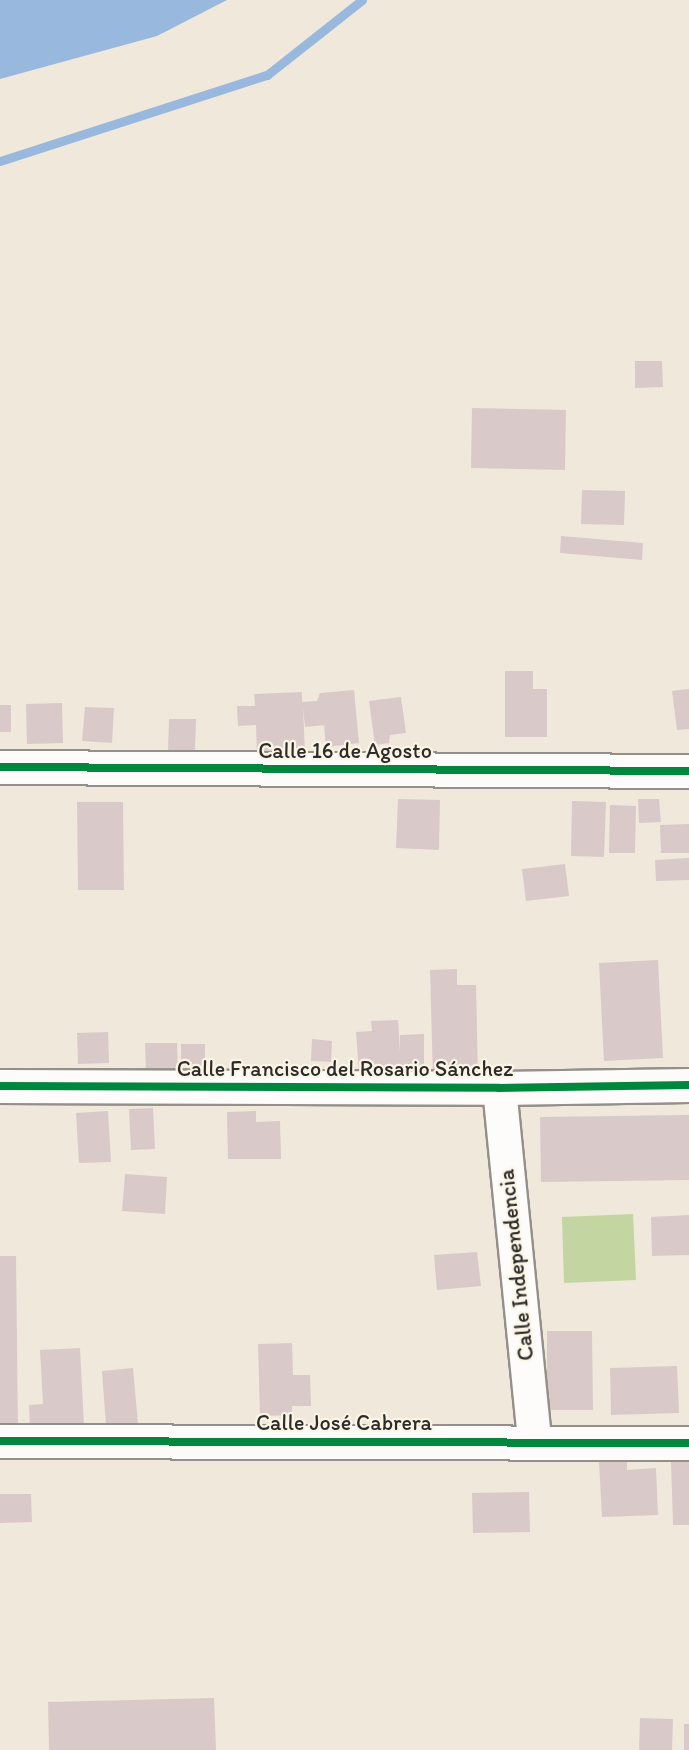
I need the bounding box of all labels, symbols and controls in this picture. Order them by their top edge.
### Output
street label: Calle 16 de Agosto [258,738,432,764]
street label: Calle Francisco del Rosario Sánchez [177,1056,513,1082]
street label: Calle Independencia [493,1168,539,1362]
street label: Calle José Cabrera [256,1410,432,1436]

